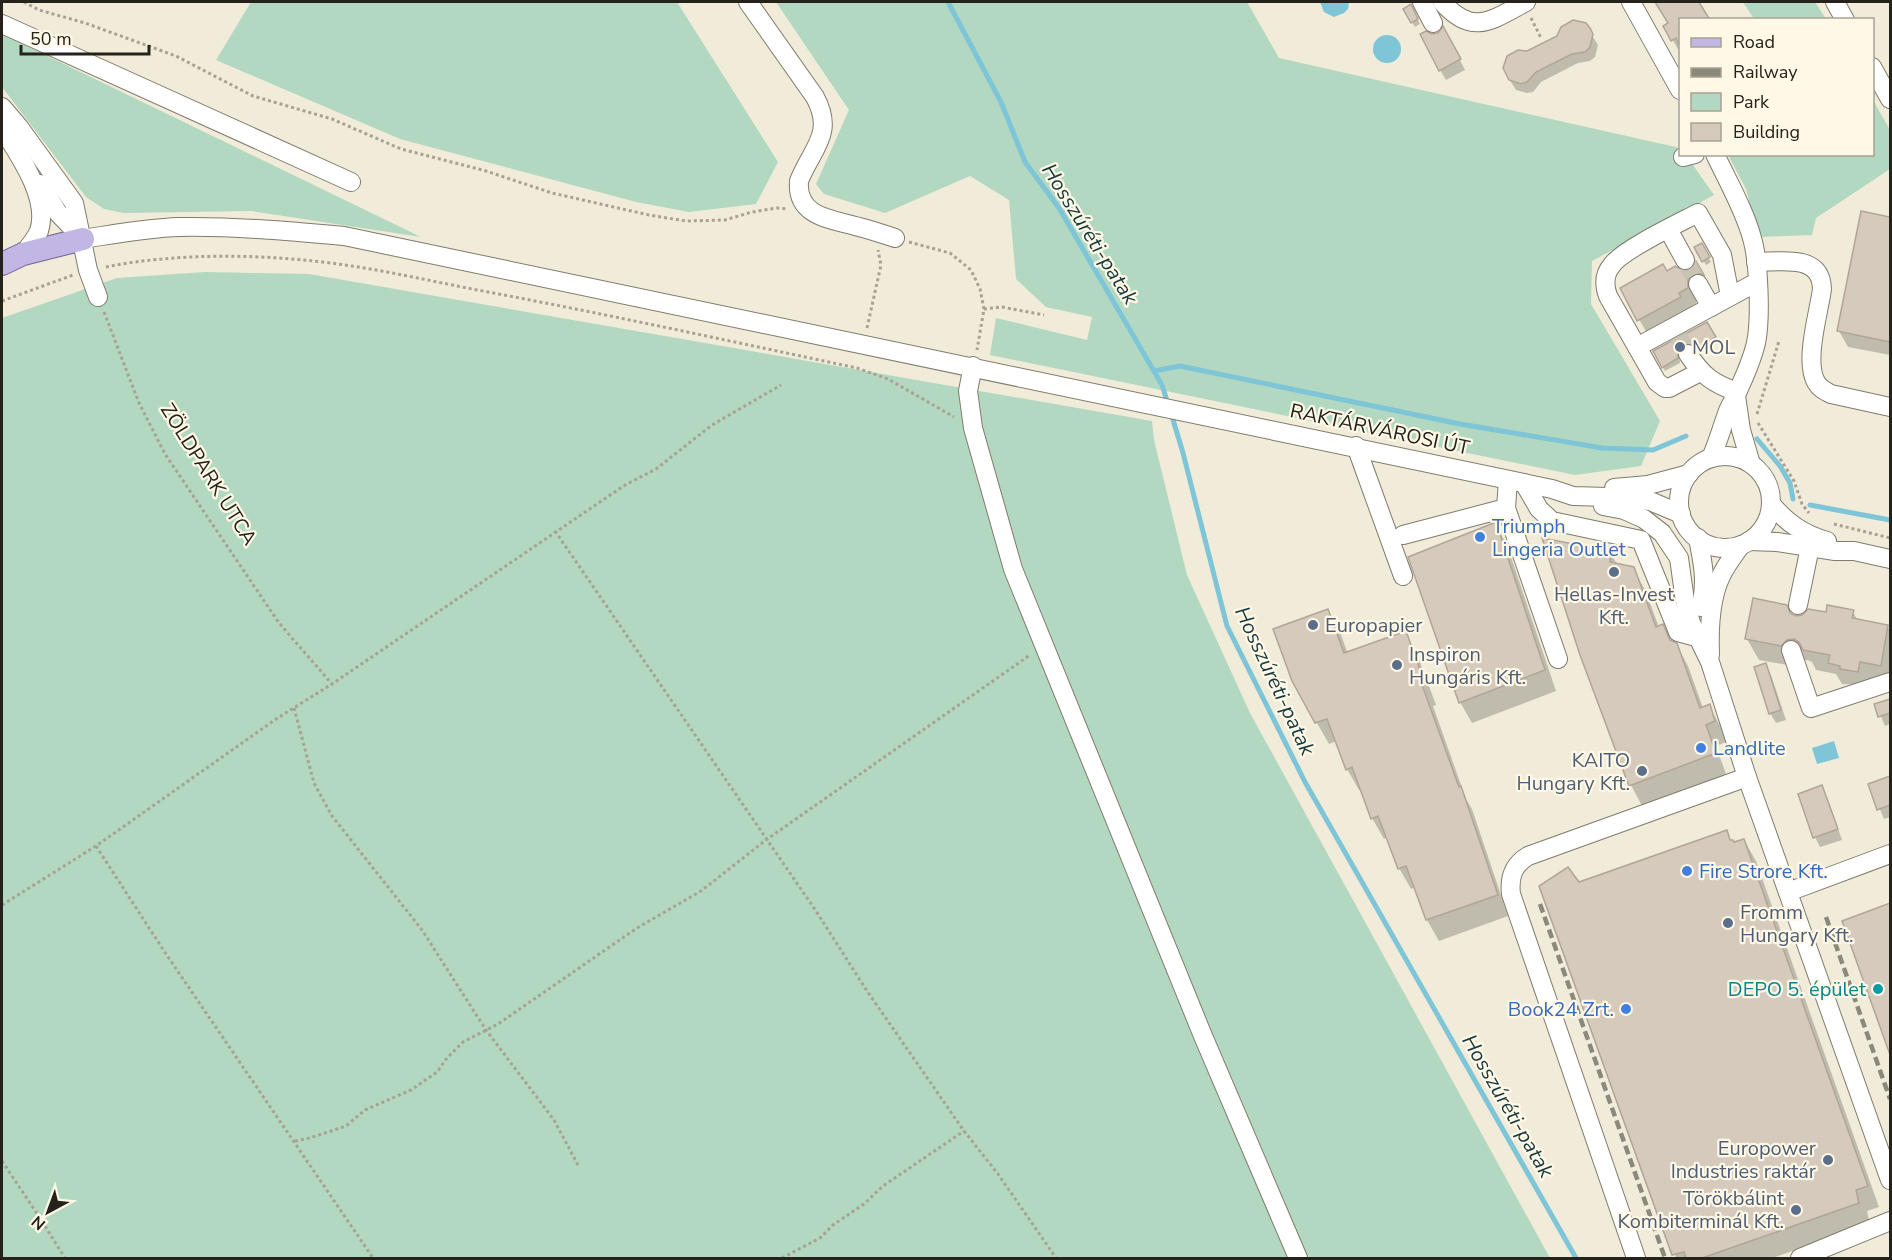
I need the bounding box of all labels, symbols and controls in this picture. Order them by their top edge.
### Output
scale bar [21,18,148,56]
legend [1679,18,1874,156]
text: 50 m [30,27,72,51]
text: Road [1733,30,1775,54]
text: Railway [1733,60,1798,84]
text: Park [1733,90,1770,114]
text: Building [1733,120,1800,144]
water label: Hosszúréti-patak [1035,158,1145,310]
place label: MOL [1692,334,1735,361]
marker: MOL [1673,340,1687,354]
street label: RAKTÁRVÁROSI ÚT [1288,397,1472,462]
street label: ZÖLDPARK UTCA [154,398,263,551]
place label: Triumph Lingeria Outlet [1492,513,1627,563]
marker: Triumph Lingeria Outlet [1473,530,1487,544]
marker: Hellas-Invest Kft. [1607,565,1621,579]
place label: Hellas-Invest Kft. [1554,581,1675,631]
water label: Hosszúréti-patak [1228,602,1322,760]
place label: Europapier [1325,612,1422,639]
marker: Europapier [1306,618,1320,632]
place label: Inspiron Hungáris Kft. [1409,641,1526,691]
marker: Inspiron Hungáris Kft. [1390,658,1404,672]
place label: Landlite [1713,735,1786,762]
marker: Landlite [1694,741,1708,755]
place label: KAITO Hungary Kft. [1516,747,1630,797]
marker: KAITO Hungary Kft. [1635,764,1649,778]
place label: Fire Strore Kft. [1699,858,1828,885]
marker: Fire Strore Kft. [1680,864,1694,878]
place label: Fromm Hungary Kft. [1740,899,1854,949]
marker: Fromm Hungary Kft. [1721,916,1735,930]
place label: DEPO 5. épület [1728,976,1867,1003]
marker: DEPO 5. épület [1871,982,1885,996]
place label: Book24 Zrt. [1508,996,1614,1023]
marker: Book24 Zrt. [1619,1002,1633,1016]
water label: Hosszúréti-patak [1456,1029,1561,1183]
place label: Europower Industries raktár [1671,1135,1816,1185]
marker: Europower Industries raktár [1821,1153,1835,1167]
north arrow [18,1182,78,1242]
place label: Törökbálint Kombiterminál Kft. [1617,1185,1785,1235]
marker: Törökbálint Kombiterminál Kft. [1789,1203,1803,1217]
text: N [27,1210,51,1235]

